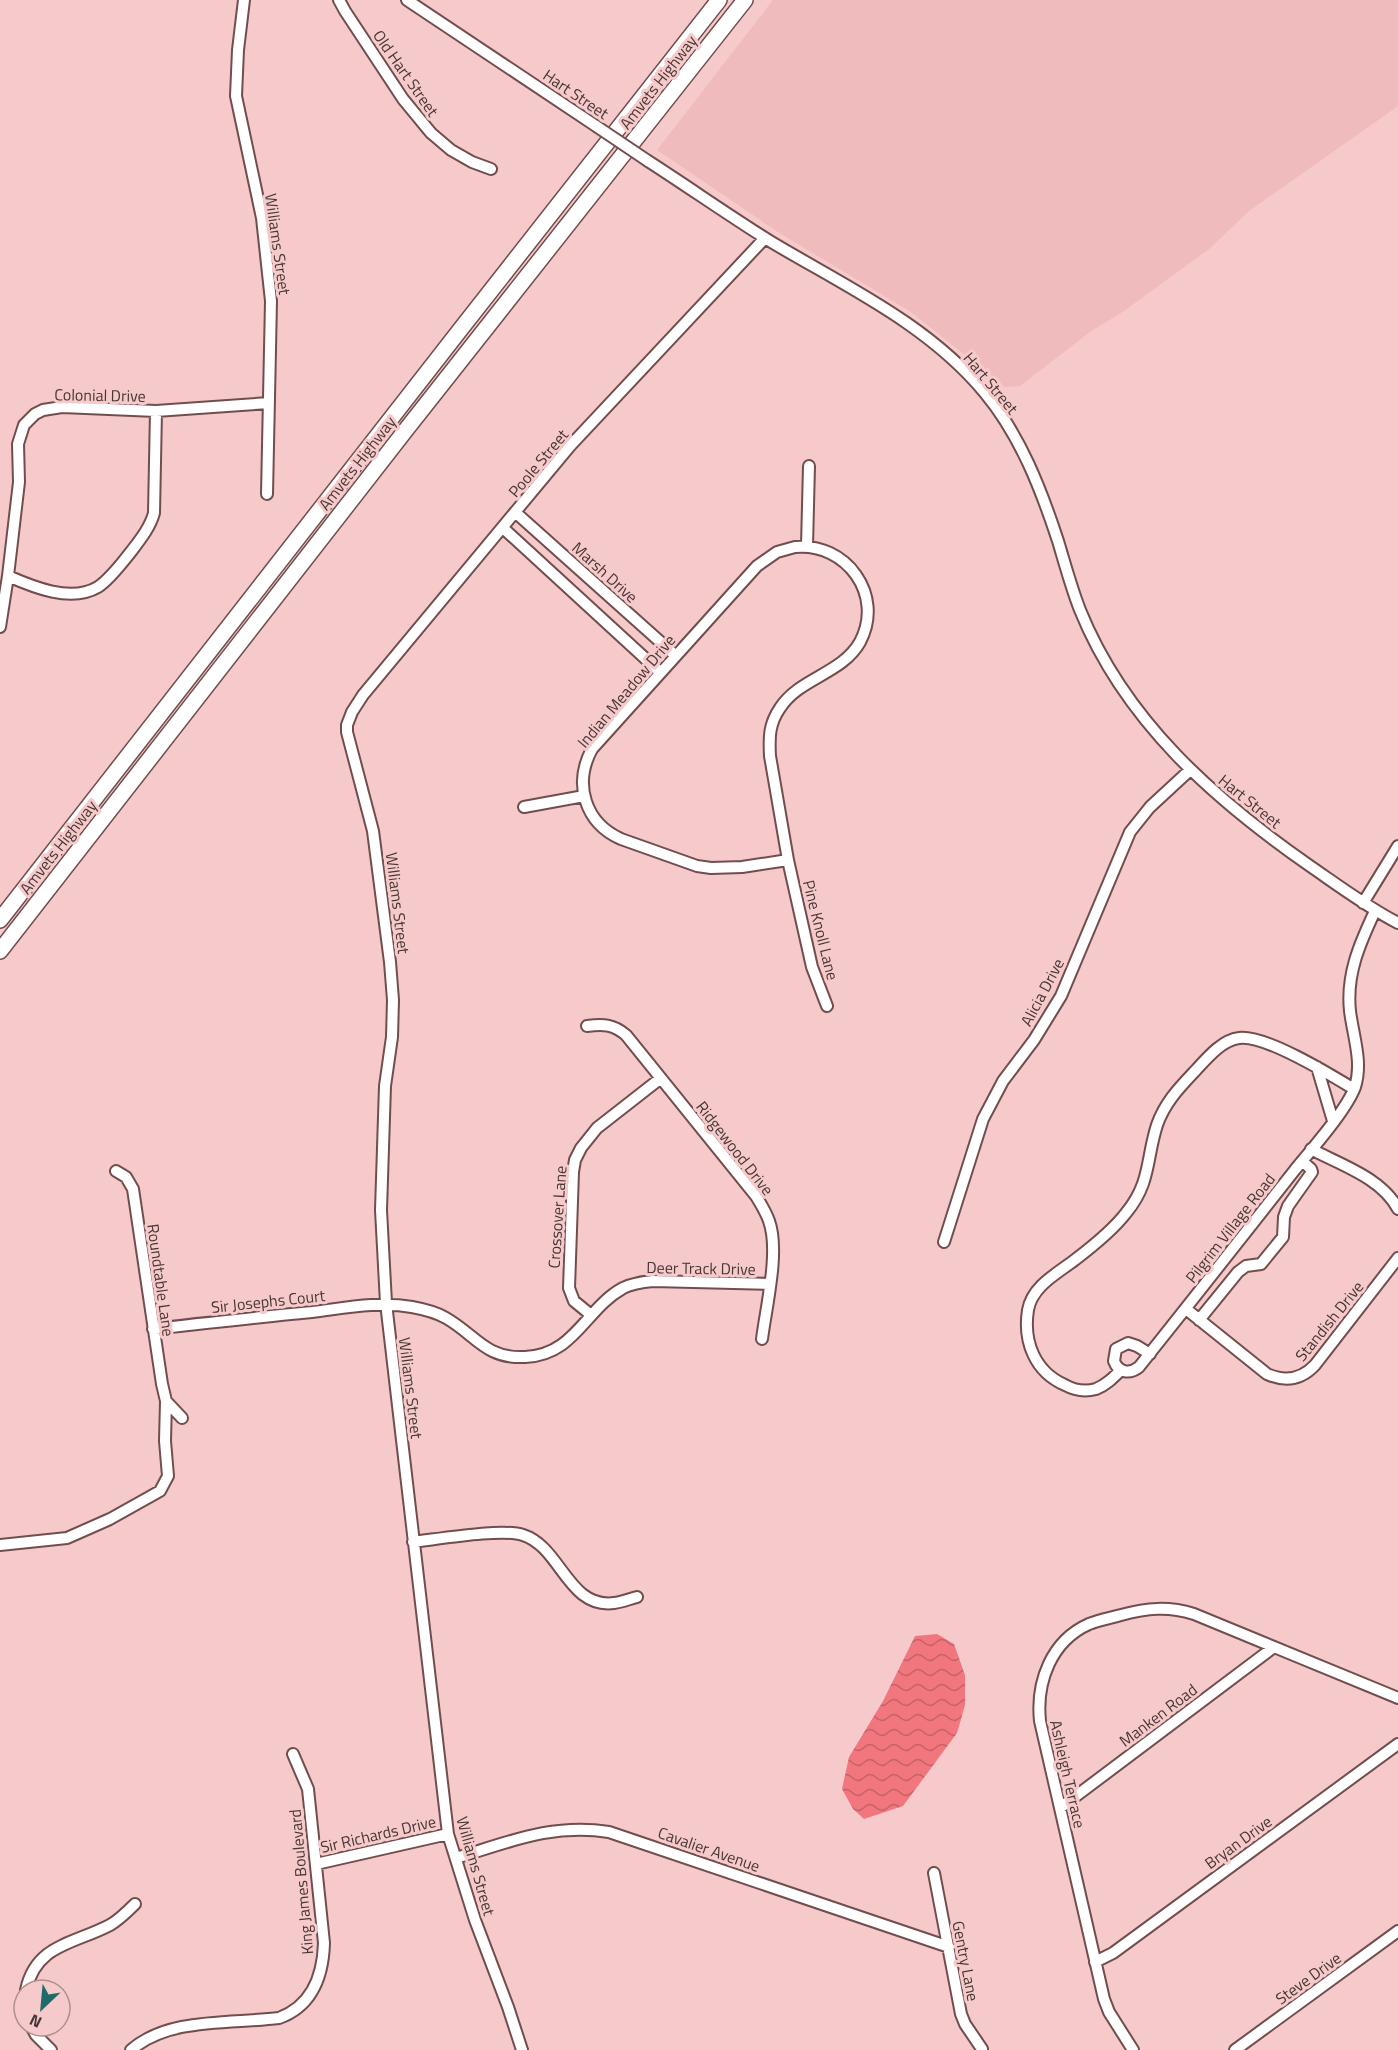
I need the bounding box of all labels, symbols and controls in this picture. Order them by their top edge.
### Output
street label: Old Hart Street [367,25,445,122]
street label: Amvets Highway [614,30,703,134]
street label: Hart Street [538,63,614,125]
street label: Williams Street [259,192,297,297]
street label: Hart Street [958,347,1024,420]
street label: Colonial Drive [54,382,146,408]
street label: Amvets Highway [313,411,402,515]
street label: Poole Street [502,423,574,502]
street label: Marsh Drive [567,536,643,608]
street label: Indian Meadow Drive [571,629,681,753]
street label: Hart Street [1213,768,1287,834]
street label: Amvets Highway [14,795,103,899]
street label: Williams Street [380,851,416,956]
street label: Pine Knoll Lane [797,877,845,983]
street label: Alicia Drive [1014,954,1070,1030]
street label: Ridgewood Drive [690,1096,780,1200]
street label: Crossover Lane [541,1165,573,1269]
street label: Pilgrim Village Road [1179,1168,1281,1288]
street label: Roundtable Lane [141,1222,181,1338]
street label: Deer Track Drive [646,1255,756,1281]
street label: Standish Drive [1289,1276,1369,1366]
street label: Sir Josephs Court [210,1283,327,1319]
street label: Williams Street [393,1336,429,1441]
street label: Manken Road [1114,1678,1202,1752]
street label: Ashleigh Terrace [1044,1718,1092,1830]
street label: King James Boulevard [283,1808,319,1956]
street label: Sir Richards Drive [318,1809,438,1859]
street label: Bryan Drive [1199,1809,1277,1875]
street label: Williams Street [450,1814,502,1919]
street label: Cavalier Avenue [655,1820,763,1878]
street label: Gentry Lane [946,1919,986,2003]
street label: Steve Drive [1270,1946,1346,2010]
north arrow [12,1978,72,2038]
text: N [25,2008,46,2035]

